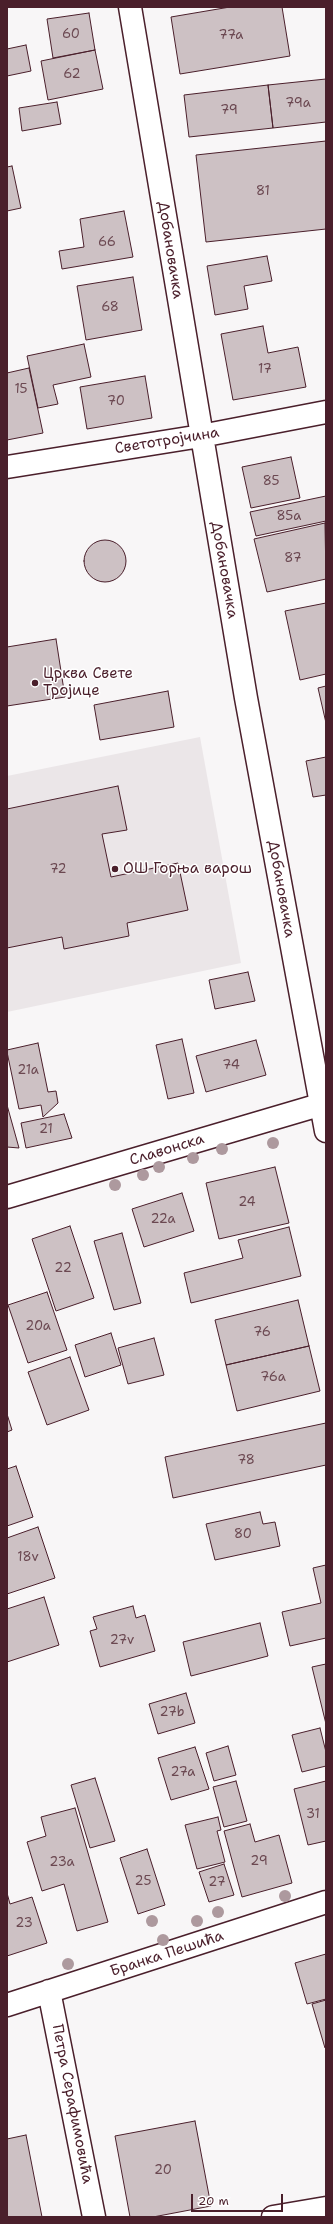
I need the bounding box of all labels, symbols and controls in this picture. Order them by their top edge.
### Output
house number: 60 [62,27,80,43]
house number: 77a [219,28,243,44]
house number: 62 [63,67,81,83]
house number: 79a [285,96,311,112]
house number: 79 [220,103,238,119]
house number: 81 [256,184,270,200]
street label: Добановачка [153,200,187,300]
house number: 66 [98,235,116,251]
house number: 68 [101,300,119,316]
house number: 17 [258,362,272,378]
house number: 15 [14,382,28,398]
house number: 70 [107,394,125,410]
street label: Светотројчина [113,424,221,458]
house number: 85 [263,474,279,490]
house number: 85a [277,509,301,525]
street label: Добановачка [207,520,241,620]
house number: 87 [284,551,302,567]
place label: Црква Свете Тројице [43,665,133,700]
marker: Црква Свете Тројице [30,678,40,688]
street label: Добановачка [264,839,298,939]
place label: ОШ Горња варош [123,860,252,878]
house number: 72 [49,862,67,878]
marker: ОШ Горња варош [110,864,120,874]
house number: 74 [222,1058,240,1074]
house number: 21a [17,1063,39,1079]
house number: 21 [39,1122,53,1138]
street label: Славонска [128,1130,206,1170]
house number: 24 [238,1195,256,1211]
house number: 22a [150,1212,176,1228]
house number: 22 [54,1261,72,1277]
house number: 20a [25,1319,51,1335]
house number: 76 [253,1325,271,1341]
house number: 76a [260,1370,286,1386]
house number: 78 [237,1453,255,1469]
house number: 80 [234,1527,252,1543]
house number: 18v [17,1550,39,1566]
house number: 27v [110,1633,134,1649]
house number: 27b [160,1705,184,1721]
house number: 27a [171,1765,195,1781]
house number: 31 [306,1807,320,1823]
house number: 29 [250,1854,268,1870]
house number: 23a [49,1855,75,1871]
house number: 25 [135,1874,151,1890]
house number: 27 [208,1875,226,1891]
house number: 23 [15,1916,33,1932]
street label: Бранка Пешића [108,1927,226,1981]
street label: Петра Серафимовића [48,2023,96,2185]
house number: 20 [154,2163,172,2179]
scale bar [193,2186,285,2212]
text: 20 m [198,2193,229,2209]

